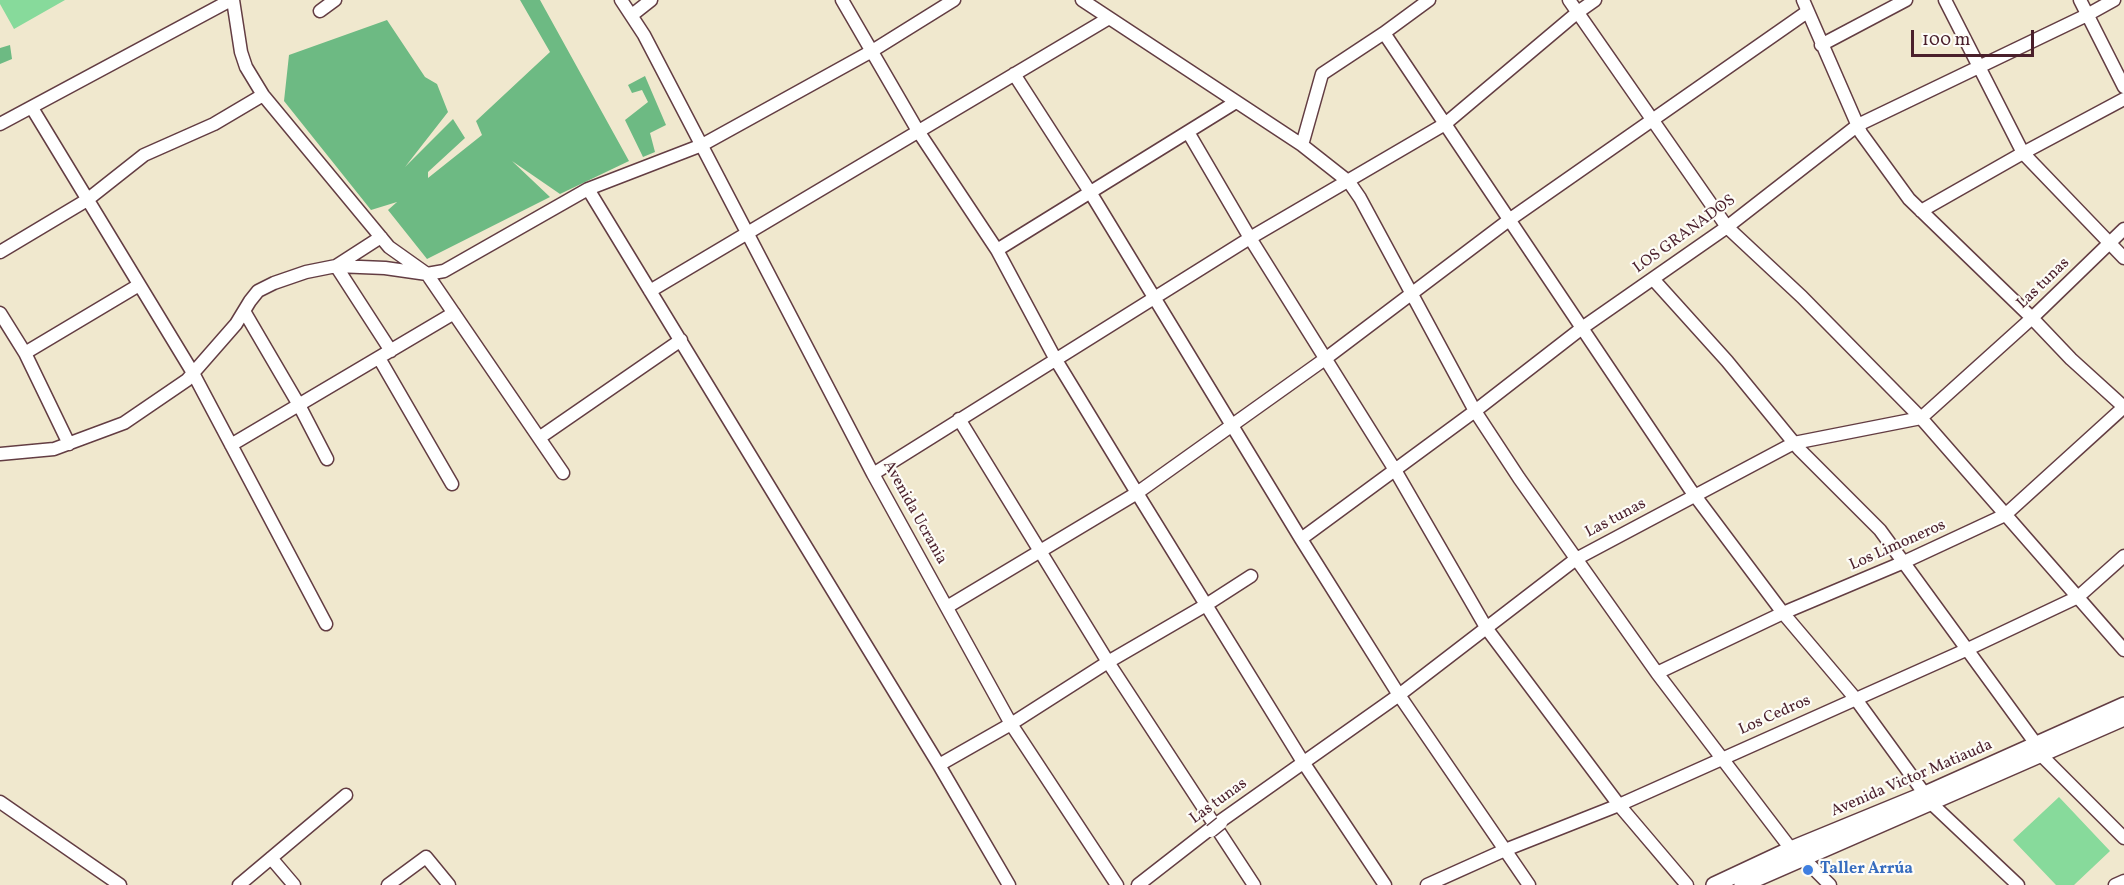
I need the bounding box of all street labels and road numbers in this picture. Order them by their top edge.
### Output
street label: LOS GRANADOS [1630,191,1740,279]
street label: Las tunas [2014,254,2074,314]
street label: Avenida Ucrania [878,458,950,568]
street label: Las tunas [1582,495,1650,543]
street label: Los Limoneros [1847,516,1949,576]
street label: Los Cedros [1736,692,1814,740]
street label: Avenida Victor Matiauda [1828,736,1996,822]
street label: Las tunas [1187,775,1251,829]

